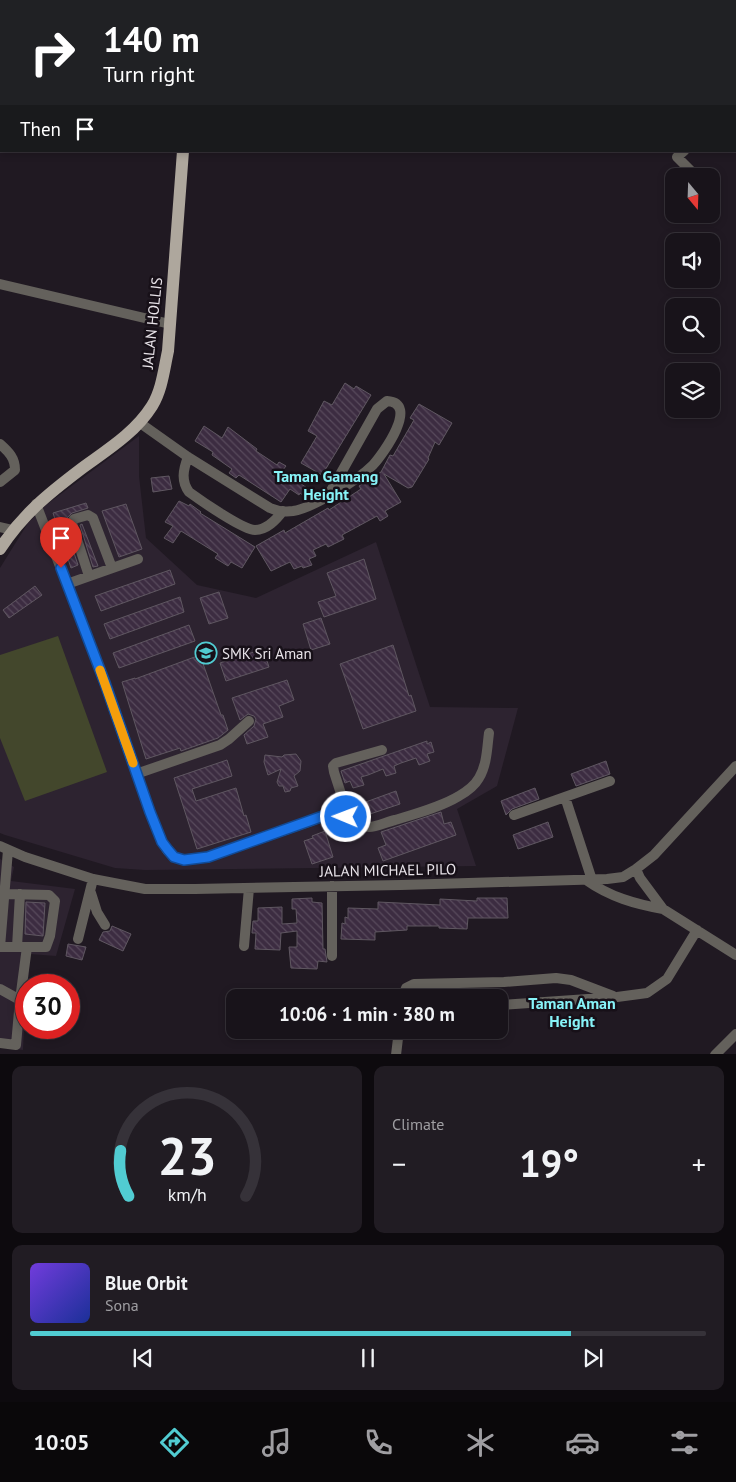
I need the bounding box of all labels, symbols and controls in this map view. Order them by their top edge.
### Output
text: 140 m [103,16,200,62]
icon: right [20,20,85,85]
text: Turn right [103,60,195,88]
icon: arrive [71,115,99,143]
text: Then [20,117,61,141]
north arrow [665,168,720,222]
map controls [665,168,720,418]
button: sound [665,233,720,288]
street label: JALAN HOLLIS [138,276,166,371]
button: search [665,298,720,353]
button: layers [665,363,720,418]
district label: Taman Gamang Height [274,466,378,504]
pin [40,517,82,568]
icon: arrive [47,524,75,552]
school or university icon: SMK Sri Aman [194,641,218,665]
place label: SMK Sri Aman [222,644,312,663]
position arrow [319,790,371,842]
street label: JALAN MICHAEL PILO [319,859,456,881]
speed limit sign: 30 [15,974,80,1039]
district label: Taman Aman Height [528,993,616,1031]
text: 10:06 · 1 min · 380 m [279,1002,455,1026]
text: Climate [392,1114,444,1134]
text: 23 [158,1122,216,1189]
text: 19° [519,1138,579,1187]
text: − [392,1145,406,1182]
text: + [692,1145,706,1182]
text: km/h [167,1183,207,1206]
text: Blue Orbit [105,1271,188,1295]
text: Sona [105,1295,139,1315]
icon: previous [129,1344,157,1372]
icon: pause [354,1344,382,1372]
icon: next [579,1344,607,1372]
icon: directions [157,1425,192,1460]
icon: music [259,1425,294,1460]
icon: phone [361,1425,396,1460]
icon: climate [463,1425,498,1460]
icon: car [565,1425,600,1460]
icon: filters [667,1425,702,1460]
text: 10:05 [34,1428,89,1456]

